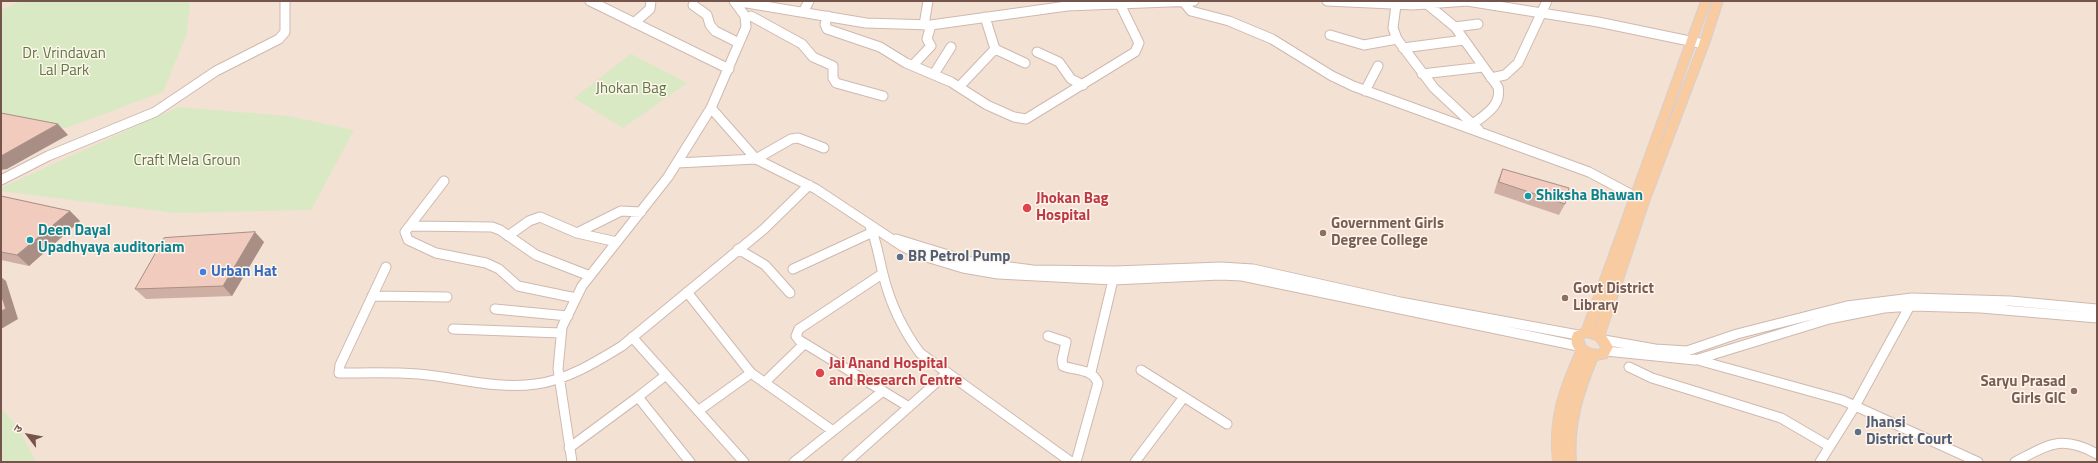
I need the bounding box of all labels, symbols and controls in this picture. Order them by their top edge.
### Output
park label: Dr. Vrindavan Lal Park [22,45,106,80]
park label: Jhokan Bag [596,80,666,98]
park label: Craft Mela Groun [134,152,240,170]
place label: Shiksha Bhawan [1536,187,1643,205]
place label: Jhokan Bag Hospital [1036,190,1109,225]
marker: Shiksha Bhawan [1523,191,1533,201]
marker: Jhokan Bag Hospital [1021,202,1033,214]
place label: Government Girls Degree College [1331,215,1444,250]
place label: Deen Dayal Upadhyaya auditoriam [38,222,185,257]
marker: Government Girls Degree College [1318,228,1328,238]
marker: Deen Dayal Upadhyaya auditoriam [25,235,35,245]
place label: BR Petrol Pump [908,248,1010,266]
marker: BR Petrol Pump [895,252,905,262]
place label: Urban Hat [211,263,277,281]
marker: Urban Hat [198,267,208,277]
place label: Govt District Library [1573,280,1654,315]
marker: Govt District Library [1560,293,1570,303]
place label: Jai Anand Hospital and Research Centre [829,355,962,390]
marker: Jai Anand Hospital and Research Centre [814,367,826,379]
place label: Saryu Prasad Girls GIC [1980,373,2066,408]
marker: Saryu Prasad Girls GIC [2069,386,2079,396]
place label: Jhansi District Court [1866,414,1952,449]
north arrow [8,415,48,455]
text: उ [9,422,26,436]
marker: Jhansi District Court [1853,427,1863,437]

